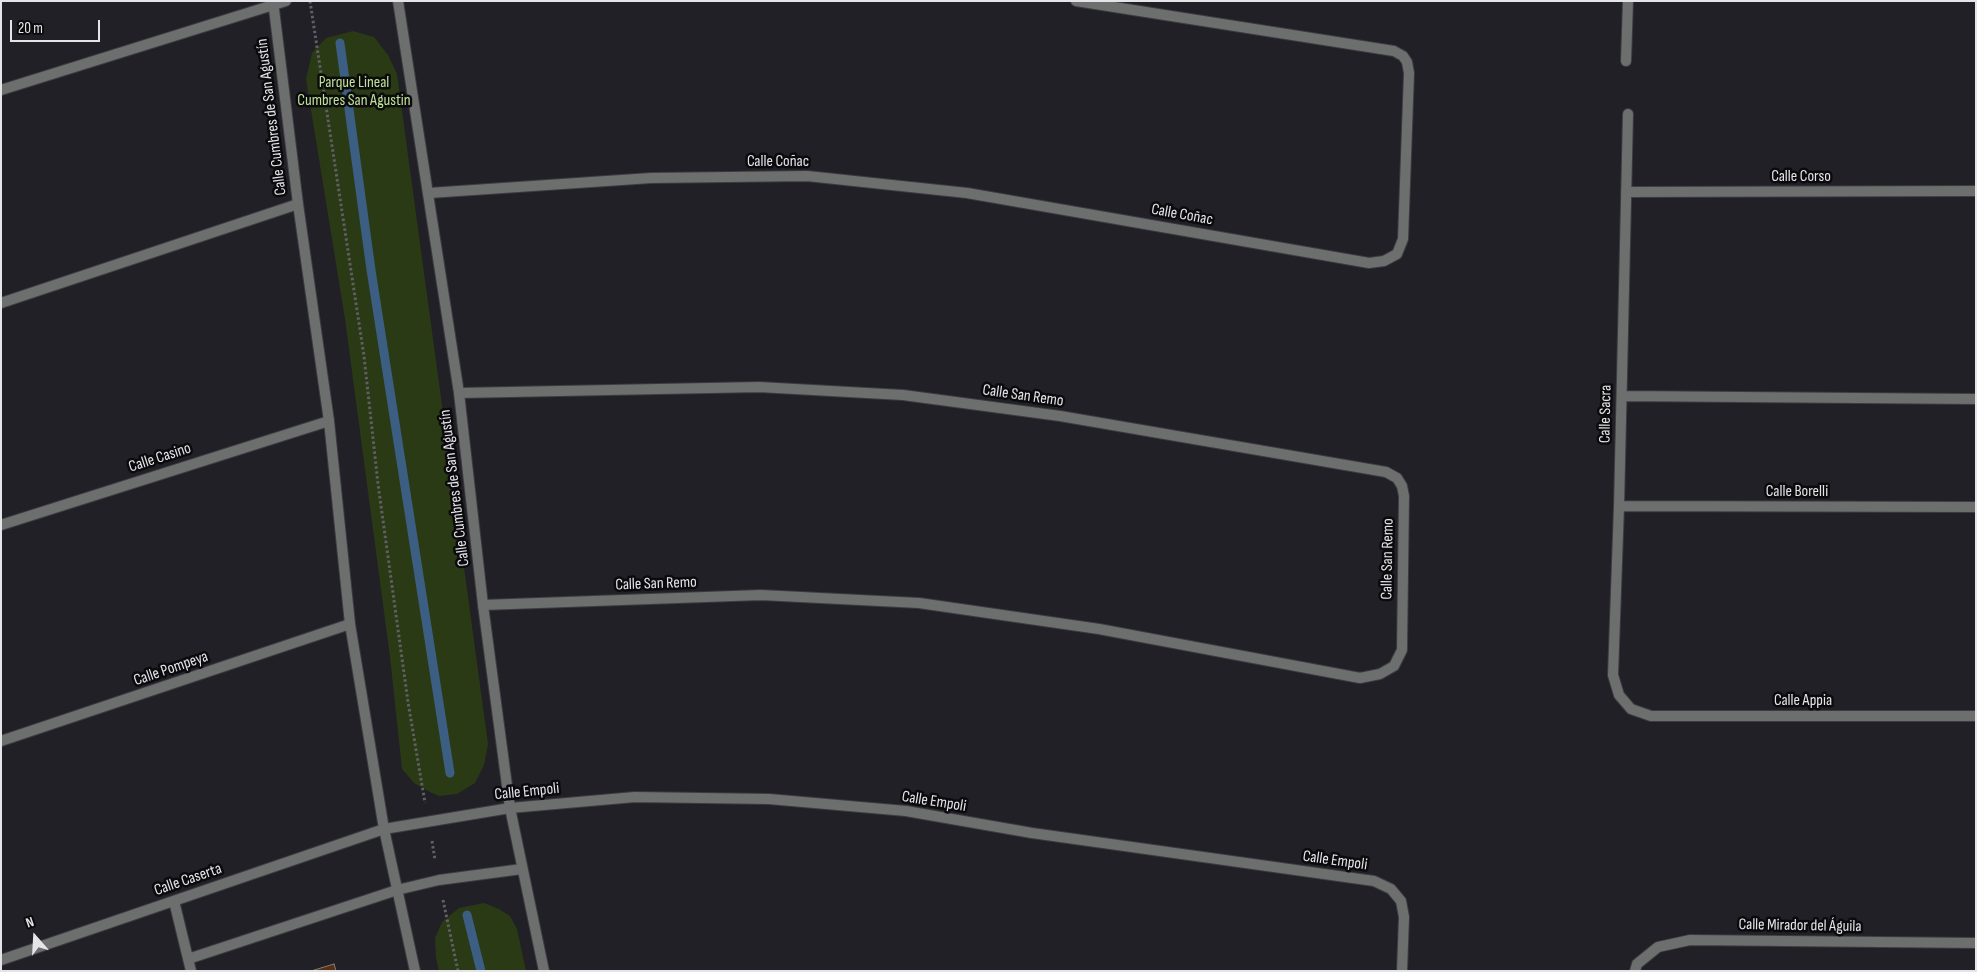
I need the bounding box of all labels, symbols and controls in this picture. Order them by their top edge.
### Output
scale bar [12,10,102,42]
text: 20 m [18,19,43,38]
street label: Calle Cumbres de San Agustín [253,38,291,196]
park label: Parque Lineal Cumbres San Agustin [297,73,411,111]
street label: Calle Coñac [747,152,809,172]
street label: Calle Corso [1771,167,1831,187]
street label: Calle Coñac [1150,200,1214,230]
street label: Calle San Remo [981,381,1065,411]
street label: Calle Sacra [1596,385,1616,443]
street label: Calle Cumbres de San Agustín [436,409,474,567]
street label: Calle Casino [126,439,194,477]
street label: Calle Borelli [1766,482,1828,502]
street label: Calle San Remo [1378,518,1398,600]
street label: Calle San Remo [615,573,697,595]
street label: Calle Pompeya [131,647,211,691]
street label: Calle Appia [1774,691,1832,711]
street label: Calle Empoli [494,779,560,805]
street label: Calle Empoli [900,787,968,817]
street label: Calle Empoli [1301,847,1369,875]
street label: Calle Caserta [152,860,224,900]
north arrow [10,912,60,962]
text: N [24,913,36,932]
street label: Calle Mirador del Águila [1738,915,1862,937]

